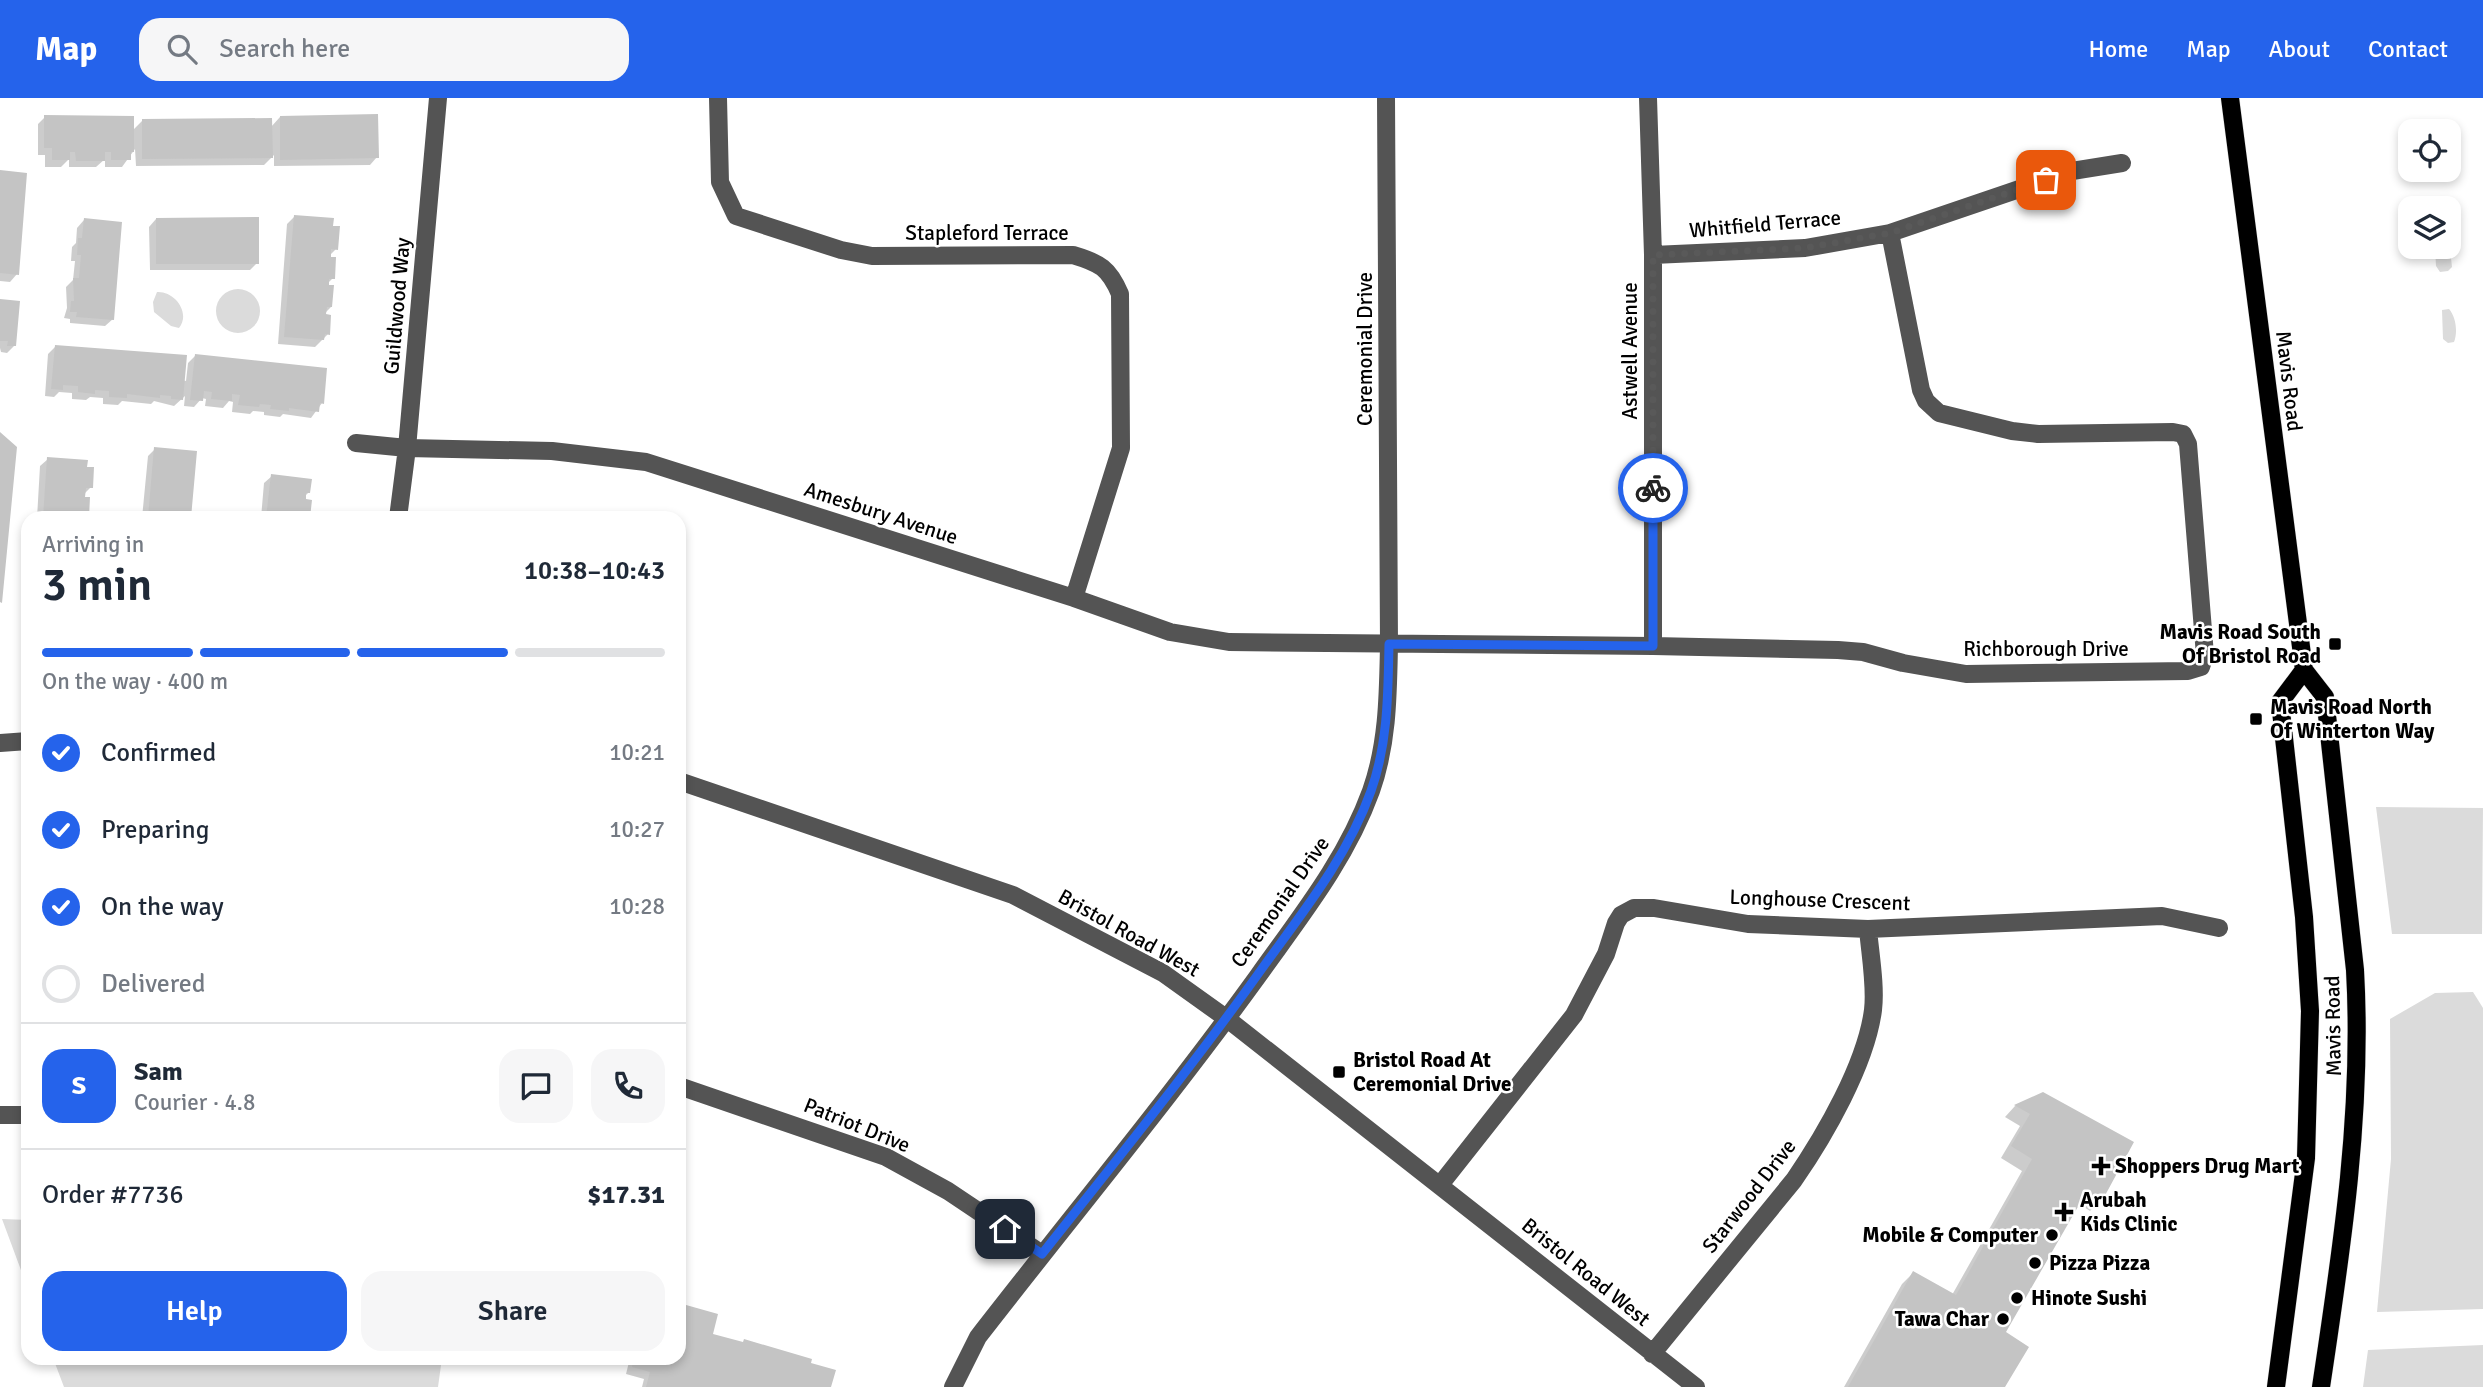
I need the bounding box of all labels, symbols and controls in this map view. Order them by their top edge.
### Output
search box [139,18,629,81]
text: Map [35,29,97,70]
icon: search [163,30,201,68]
text: Search here [219,33,350,65]
text: Home [2088,34,2148,64]
text: Map [2186,34,2231,64]
text: About [2269,34,2330,64]
text: Contact [2368,34,2448,64]
map controls [2398,119,2461,259]
button: locate [2398,119,2461,182]
pin [2016,150,2076,210]
icon: bag [2027,161,2065,199]
button: layers [2398,196,2461,259]
street label: Whitfield Terrace [1688,204,1842,244]
street label: Stapleford Terrace [905,220,1069,246]
street label: Guildwood Way [378,236,416,376]
street label: Ceremonial Drive [1352,272,1378,426]
street label: Astwell Avenue [1617,282,1643,420]
street label: Mavis Road [2270,329,2308,433]
courier [1618,453,1688,523]
icon: bike [1634,469,1672,507]
street label: Amesbury Avenue [801,476,961,550]
text: Arriving in [42,530,144,559]
text: 10:38–10:43 [524,555,665,587]
text: 3 min [42,557,152,613]
place label: Mavis Road South Of Bristol Road [2160,619,2321,669]
street label: Richborough Drive [1963,636,2129,662]
marker: Mavis Road South Of Bristol Road [2327,636,2343,652]
text: On the way · 400 m [42,667,228,696]
place label: Mavis Road North Of Winterton Way [2270,694,2435,744]
marker: Mavis Road North Of Winterton Way [2248,711,2264,727]
icon: check [42,734,80,772]
text: Confirmed [101,737,216,769]
text: 10:21 [609,738,665,767]
icon: check [42,811,80,849]
text: Preparing [101,814,209,846]
text: 10:27 [609,815,665,844]
street label: Ceremonial Drive [1225,831,1335,973]
street label: Bristol Road West [1054,883,1204,983]
street label: Longhouse Crescent [1729,884,1911,916]
icon: check [42,888,80,926]
text: On the way [101,891,224,923]
text: 10:28 [609,892,665,921]
text: Delivered [101,968,206,1000]
street label: Mavis Road [2319,975,2347,1077]
place label: Bristol Road At Ceremonial Drive [1353,1047,1511,1097]
button: chat [499,1049,573,1123]
button: phone [591,1049,665,1123]
text: Sam [134,1056,183,1088]
marker: Bristol Road At Ceremonial Drive [1331,1064,1347,1080]
text: S [72,1070,86,1102]
text: Courier · 4.8 [134,1088,255,1117]
street label: Patriot Drive [800,1092,914,1158]
street label: Starwood Drive [1696,1134,1802,1258]
place label: Shoppers Drug Mart [2115,1153,2300,1179]
marker: Shoppers Drug Mart [2093,1158,2109,1174]
text: Order #7736 [42,1179,183,1211]
text: $17.31 [587,1179,665,1211]
place label: Arubah Kids Clinic [2080,1187,2178,1237]
pin [975,1199,1035,1259]
marker: Arubah Kids Clinic [2054,1202,2074,1222]
icon: home [986,1210,1024,1248]
street label: Bristol Road West [1516,1212,1656,1332]
place label: Mobile & Computer [1862,1222,2039,1248]
marker: Mobile & Computer [2044,1227,2060,1243]
place label: Pizza Pizza [2049,1250,2150,1276]
marker: Pizza Pizza [2027,1255,2043,1271]
button: Help [42,1271,347,1351]
button: Share [361,1271,665,1351]
place label: Hinote Sushi [2031,1285,2147,1311]
marker: Hinote Sushi [2009,1290,2025,1306]
place label: Tawa Char [1895,1306,1990,1332]
marker: Tawa Char [1995,1311,2011,1327]

